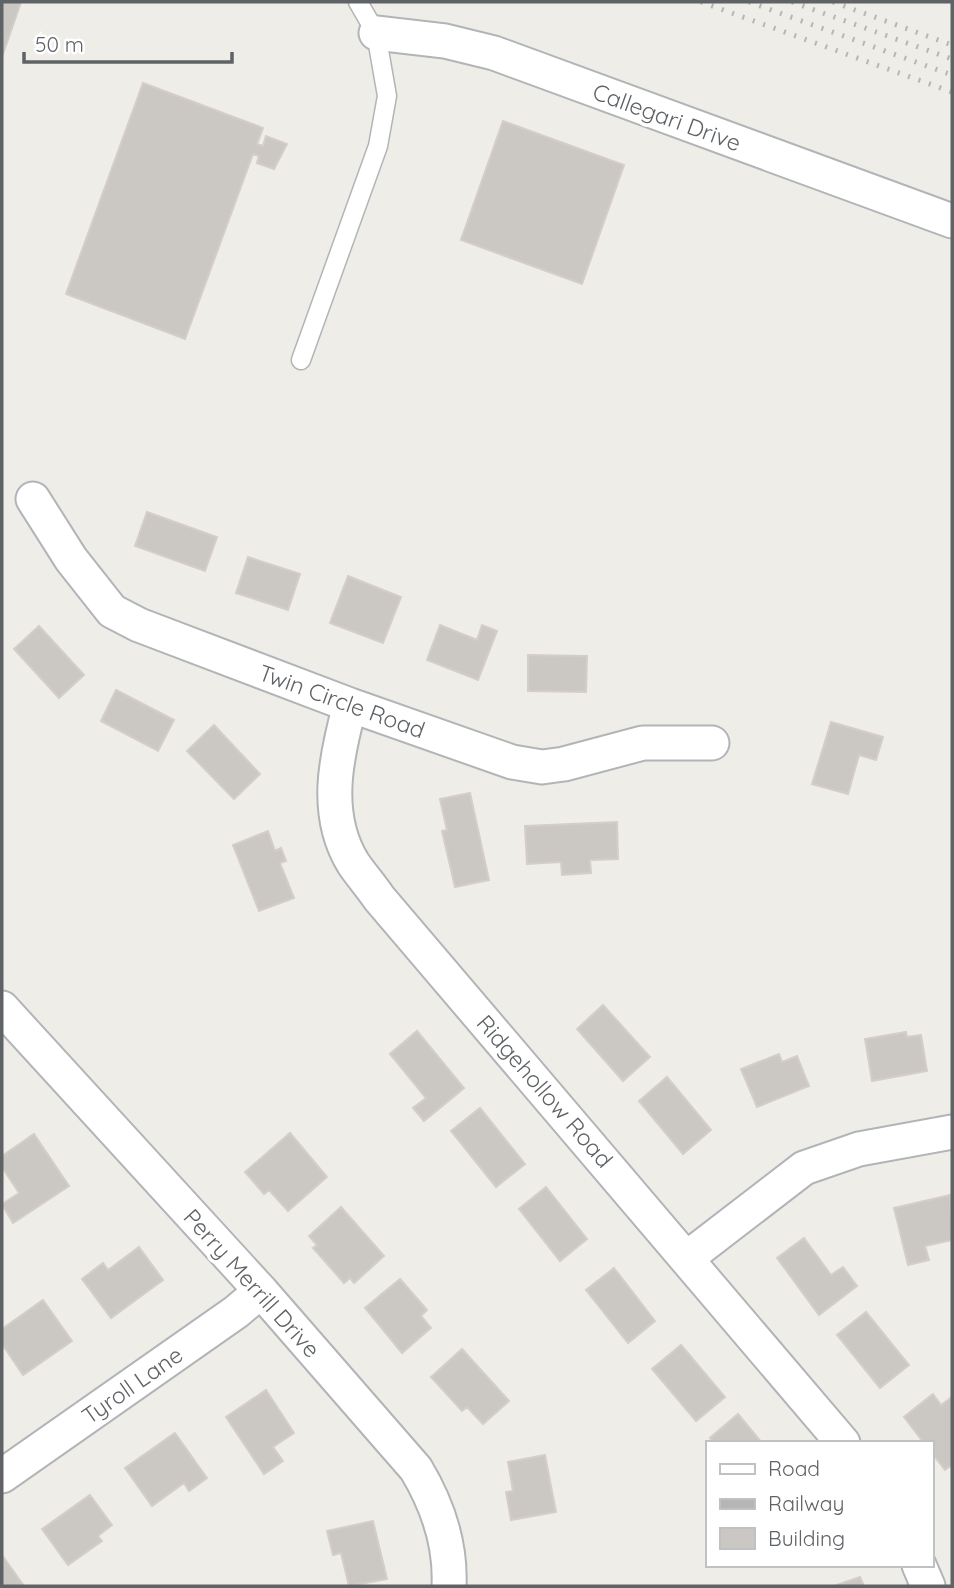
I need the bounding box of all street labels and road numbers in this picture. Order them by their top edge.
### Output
street label: Callegari Drive [589,77,745,157]
street label: Twin Circle Road [255,658,429,744]
street label: Ridgehollow Road [471,1009,619,1173]
street label: Perry Merrill Drive [178,1203,326,1363]
street label: Tyroll Lane [76,1340,188,1430]

